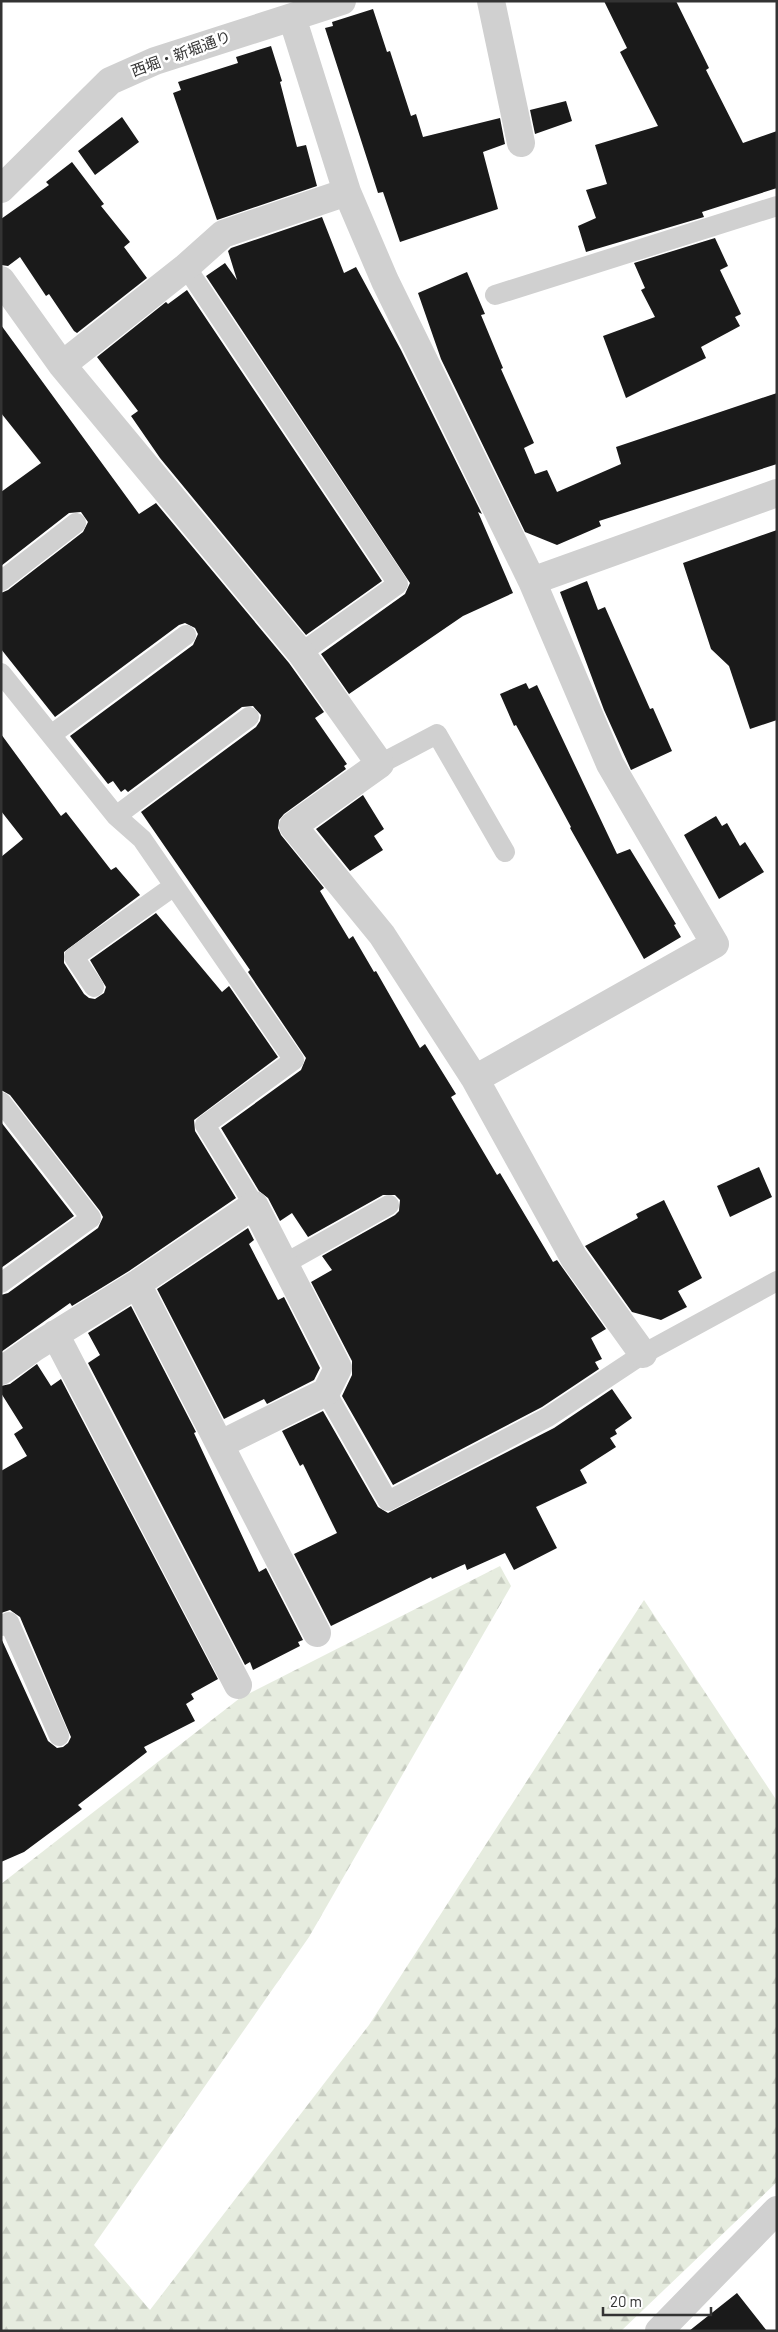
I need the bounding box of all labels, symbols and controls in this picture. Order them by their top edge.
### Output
street label: 西堀・新堀通り [128,27,233,79]
scale bar [603,2284,710,2316]
text: 20 m [610,2292,642,2310]

